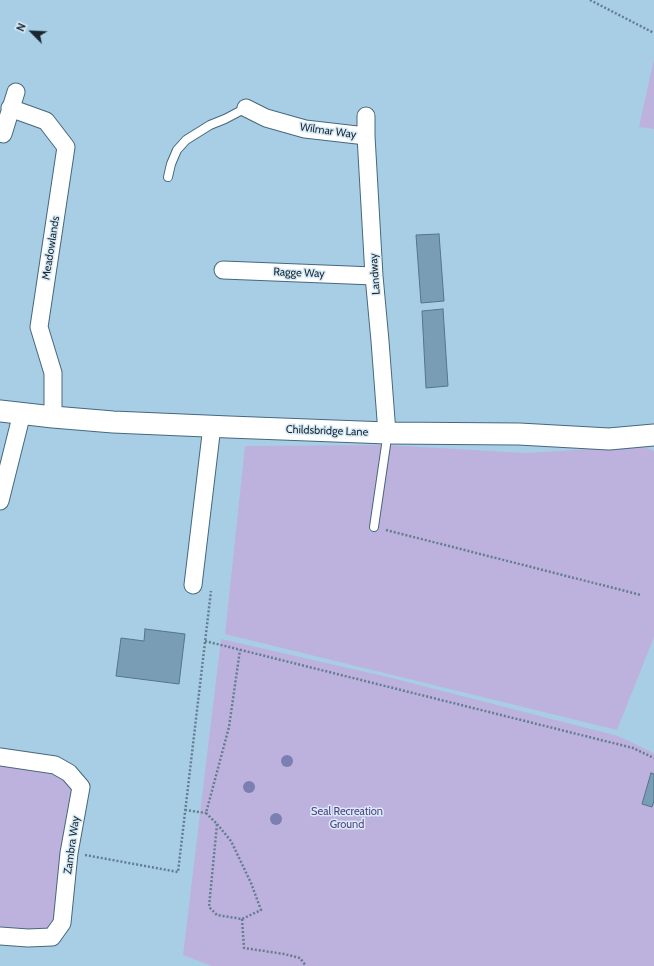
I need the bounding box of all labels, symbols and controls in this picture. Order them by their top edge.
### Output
north arrow [12,12,52,52]
text: N [13,21,29,34]
street label: Wilmar Way [299,121,357,141]
street label: Meadowlands [39,215,63,281]
street label: Landway [367,253,383,295]
street label: Ragge Way [273,266,325,280]
street label: Childsbridge Lane [286,423,368,439]
park label: Seal Recreation Ground [311,805,383,831]
street label: Zambra Way [61,815,83,875]

